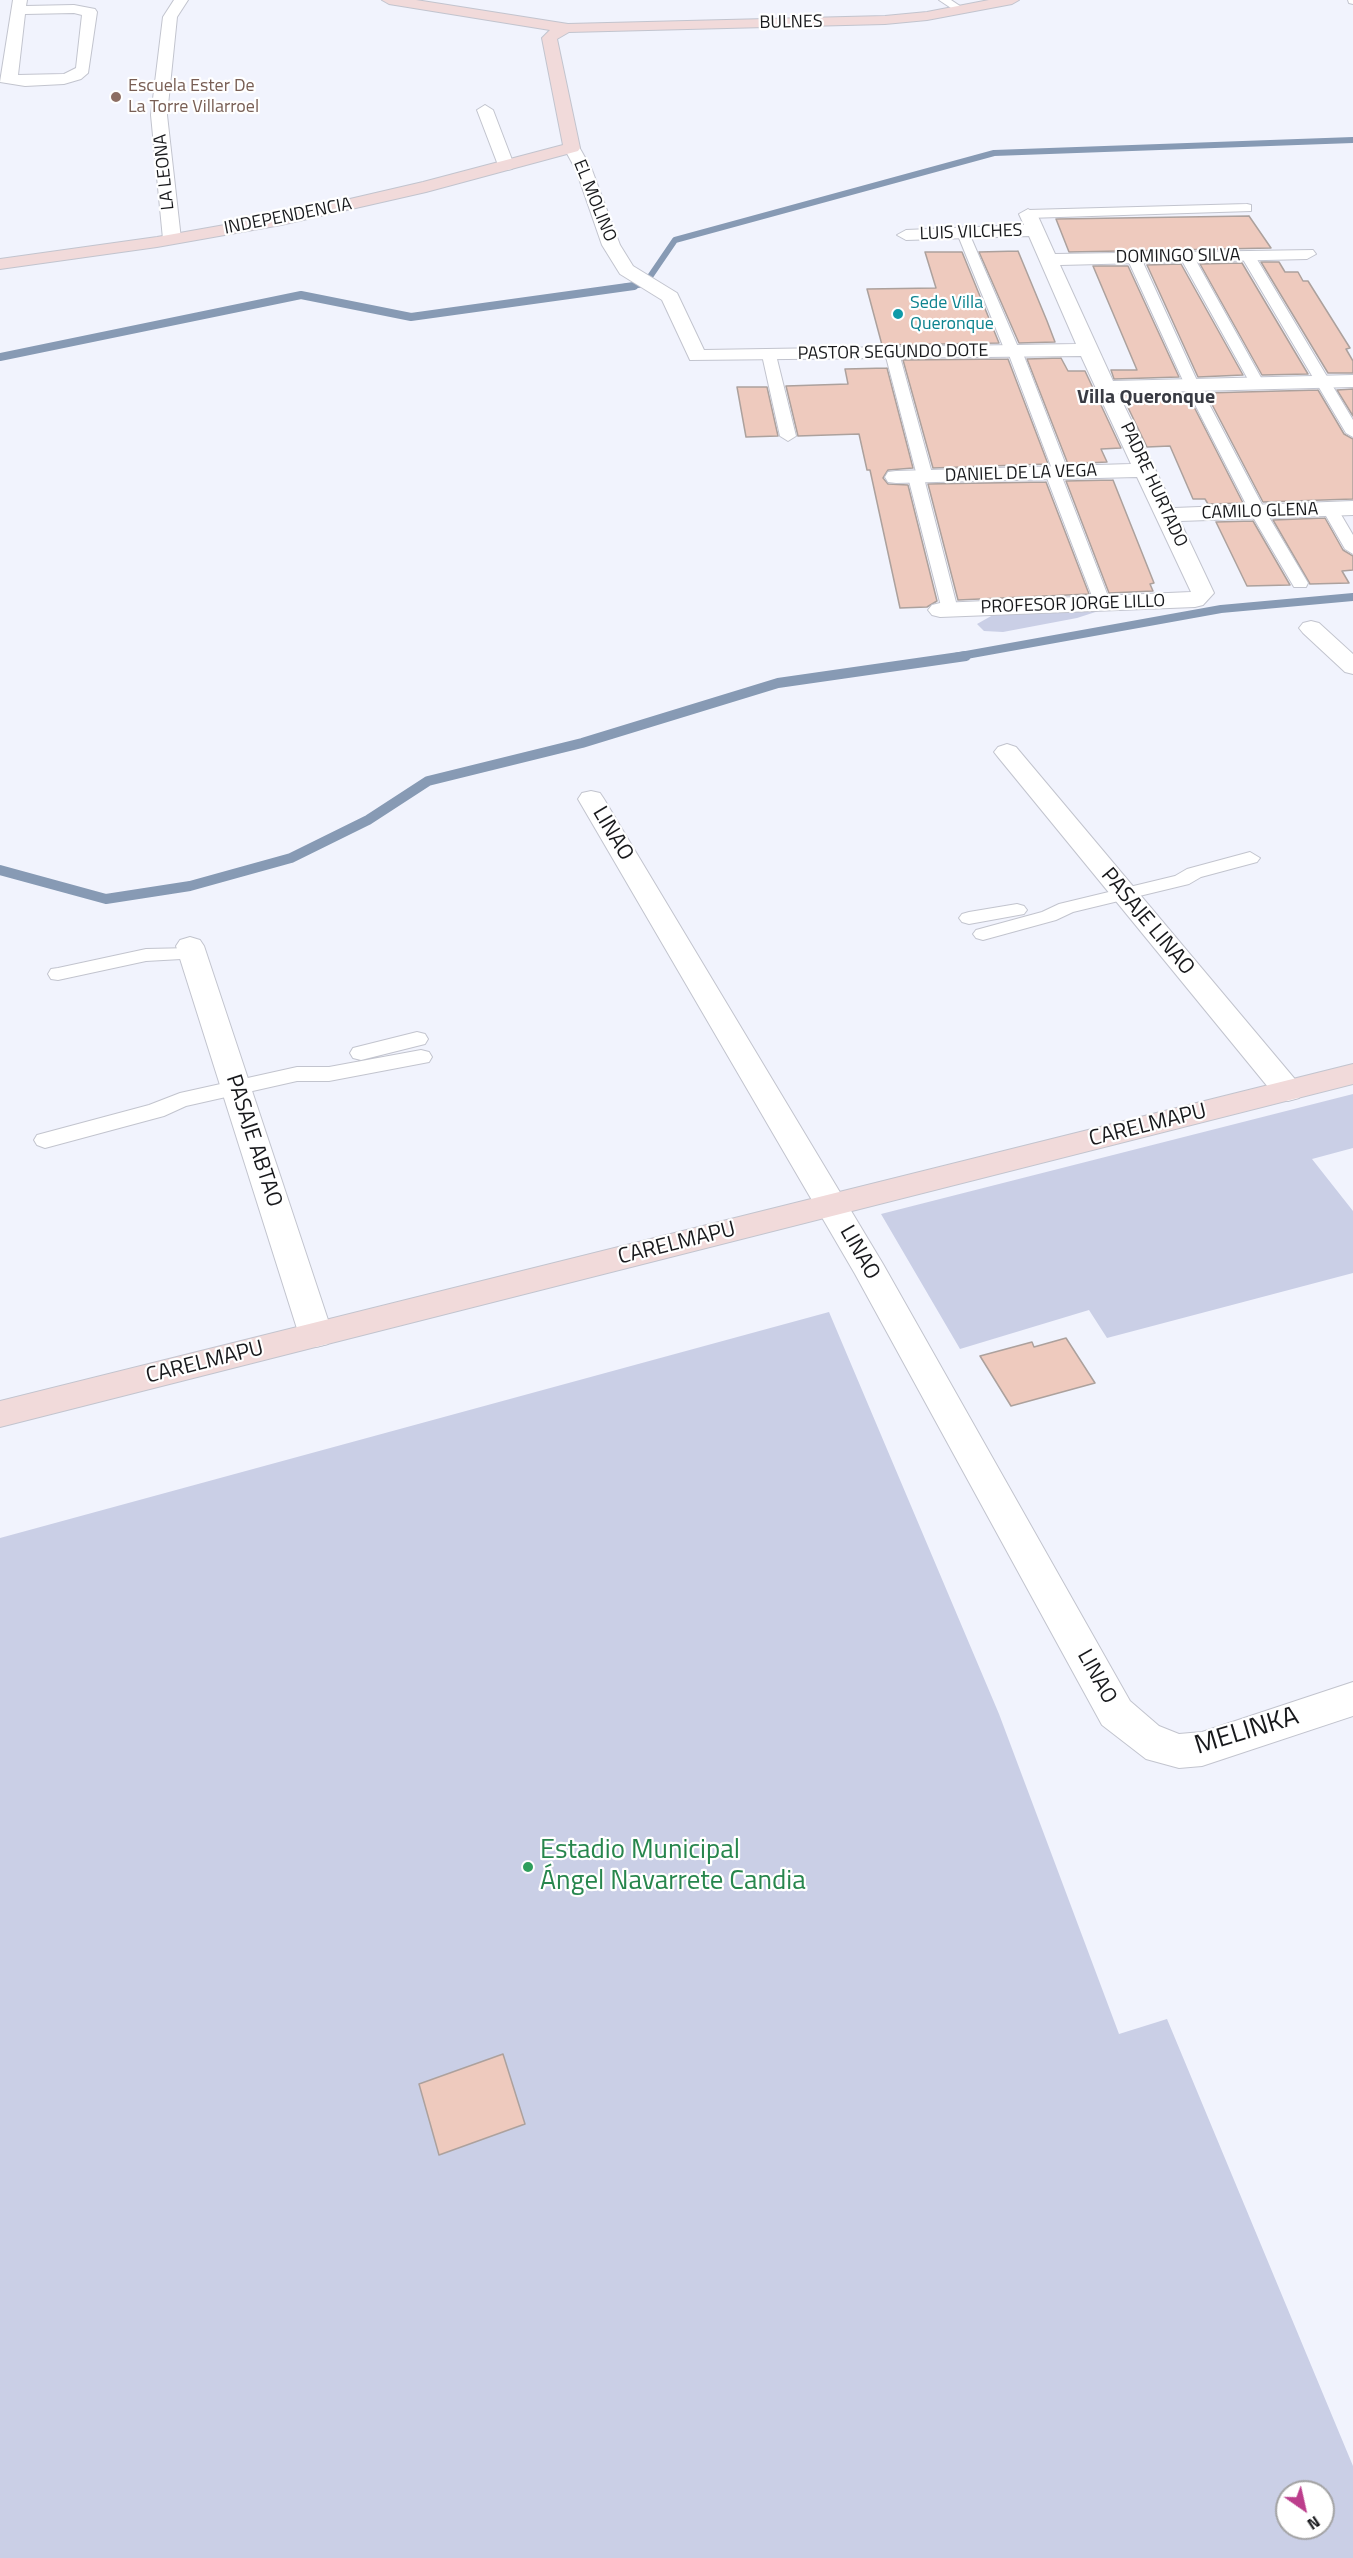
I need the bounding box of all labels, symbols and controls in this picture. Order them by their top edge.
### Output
street label: BULNES [759,12,823,34]
place label: Escuela Ester De La Torre Villarroel [128,76,259,118]
marker: Escuela Ester De La Torre Villarroel [109,90,123,104]
street label: LA LEONA [150,133,180,211]
street label: EL MOLINO [568,157,620,245]
street label: INDEPENDENCIA [222,194,354,240]
street label: LUIS VILCHES [919,220,1023,246]
street label: DOMINGO SILVA [1116,245,1240,269]
place label: Sede Villa Queronque [910,293,994,336]
marker: Sede Villa Queronque [891,307,905,321]
street label: PASTOR SEGUNDO DOTE [797,341,989,365]
district label: Villa Queronque [1077,386,1215,410]
street label: PADRE HURTADO [1115,419,1191,551]
street label: DANIEL DE LA VEGA [945,461,1097,487]
street label: CAMILO GLENA [1201,499,1319,525]
street label: PROFESOR JORGE LILLO [980,591,1166,619]
street label: LINAO [586,802,638,866]
street label: PASAJE LINAO [1095,863,1199,981]
street label: PASAJE ABTAO [219,1071,287,1211]
street label: CARELMAPU [1087,1099,1209,1153]
street label: CARELMAPU [616,1217,738,1271]
street label: LINAO [833,1221,885,1285]
street label: CARELMAPU [144,1336,266,1390]
street label: LINAO [1070,1645,1122,1709]
street label: MELINKA [1191,1701,1303,1763]
place label: Estadio Municipal Ángel Navarrete Candia [540,1835,806,1898]
marker: Estadio Municipal Ángel Navarrete Candia [521,1860,535,1874]
north arrow [1275,2480,1335,2540]
text: N [1303,2510,1325,2536]

